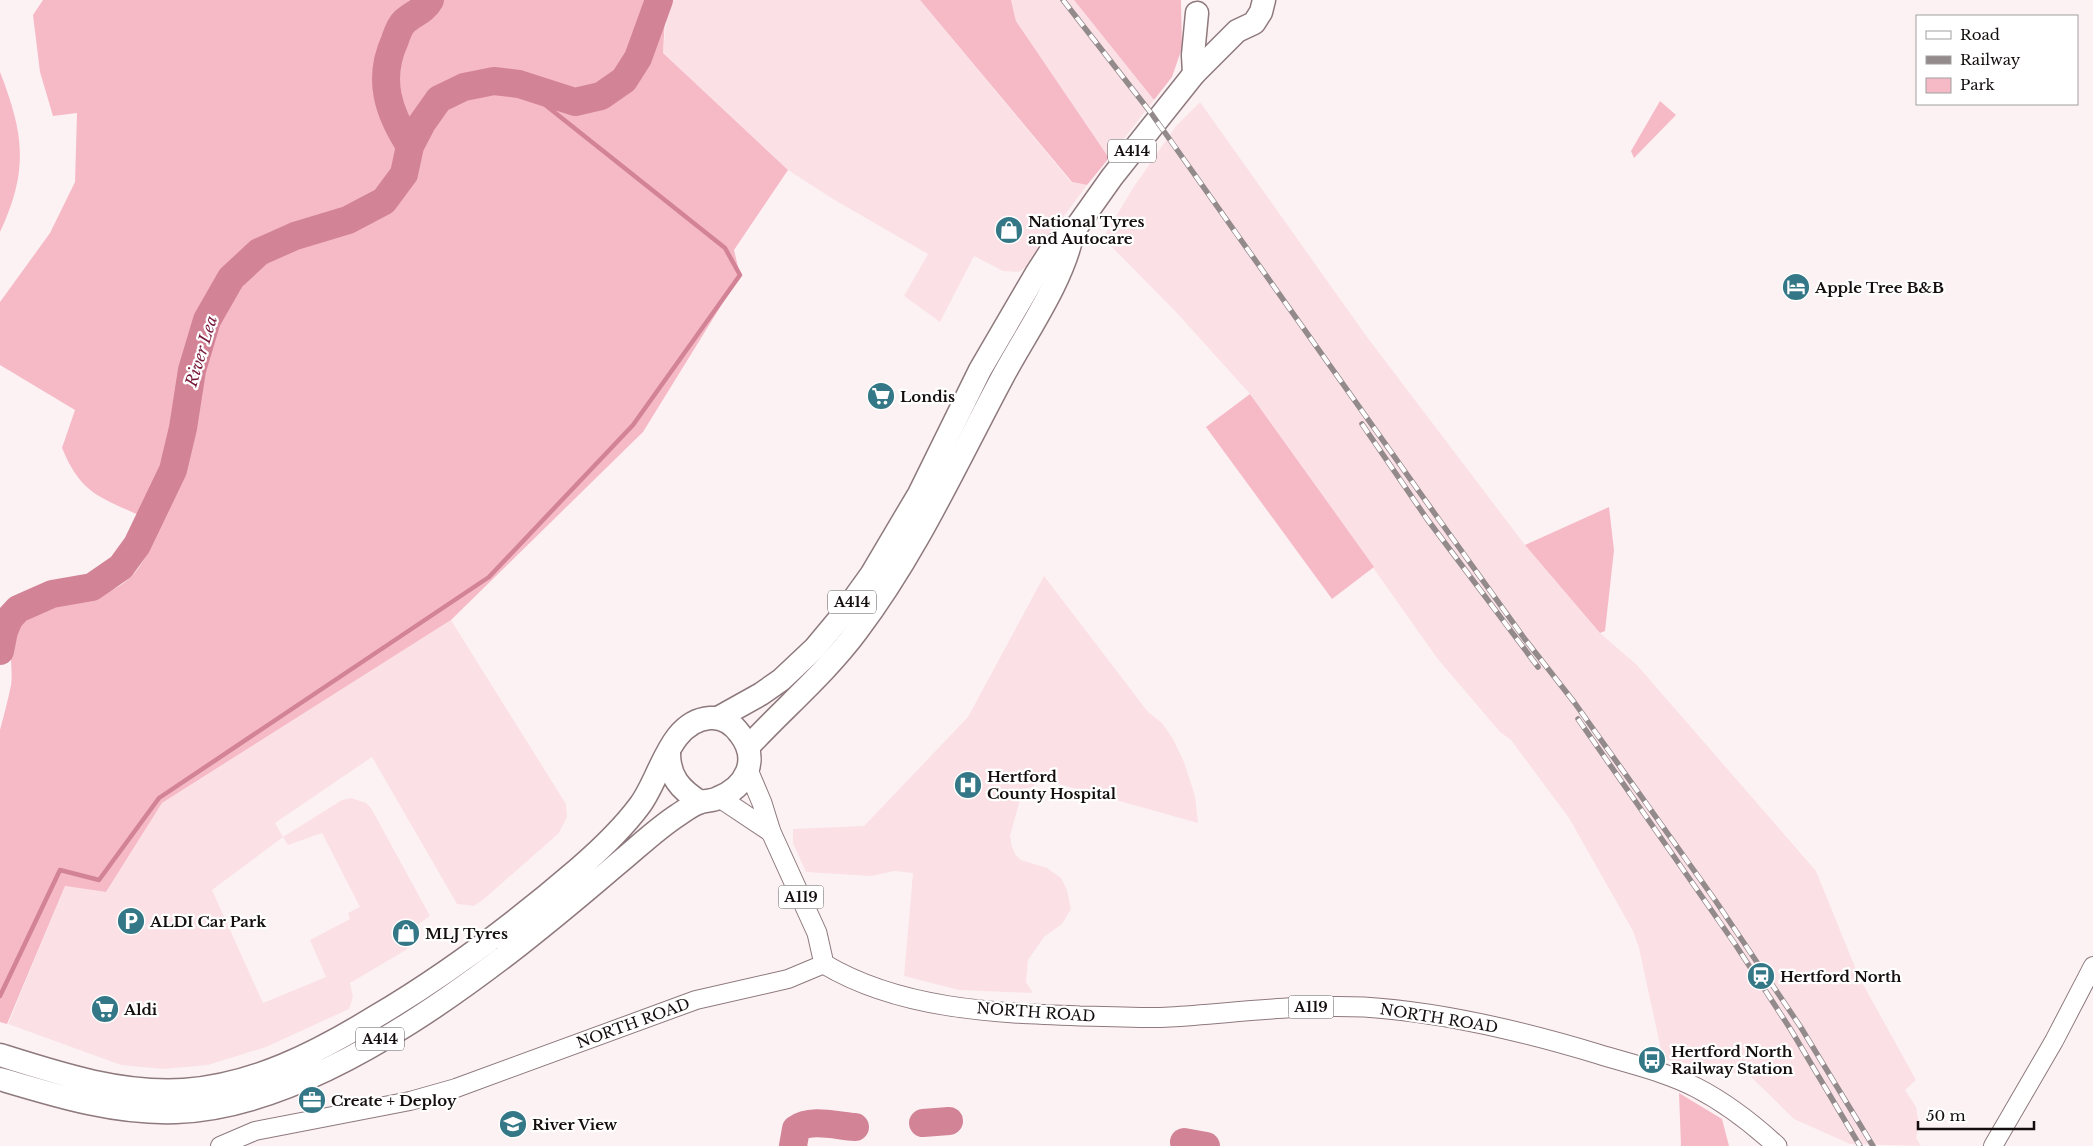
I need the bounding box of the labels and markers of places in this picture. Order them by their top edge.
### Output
place label: National Tyres and Autocare [1028,212,1144,248]
shop icon: National Tyres and Autocare [994,215,1024,245]
hotel icon: Apple Tree B&B [1781,272,1811,302]
place label: Apple Tree B&B [1814,278,1944,297]
supermarket icon: Londis [866,381,896,411]
place label: Londis [900,387,955,406]
place label: Hertford County Hospital [987,767,1117,803]
hospital icon: Hertford County Hospital [953,770,983,800]
parking icon: ALDI Car Park [116,906,146,936]
place label: ALDI Car Park [149,912,267,931]
shop icon: MLJ Tyres [391,918,421,948]
place label: MLJ Tyres [425,924,508,943]
station icon: Hertford North [1746,961,1776,991]
place label: Hertford North [1780,967,1902,986]
supermarket icon: Aldi [90,994,120,1024]
place label: Aldi [123,1000,158,1019]
place label: Hertford North Railway Station [1671,1042,1793,1078]
bus stop icon: Hertford North Railway Station [1637,1045,1667,1075]
office icon: Create + Deploy [297,1085,327,1115]
place label: Create + Deploy [331,1091,457,1110]
school or university icon: River View [498,1109,528,1139]
place label: River View [532,1115,618,1134]

